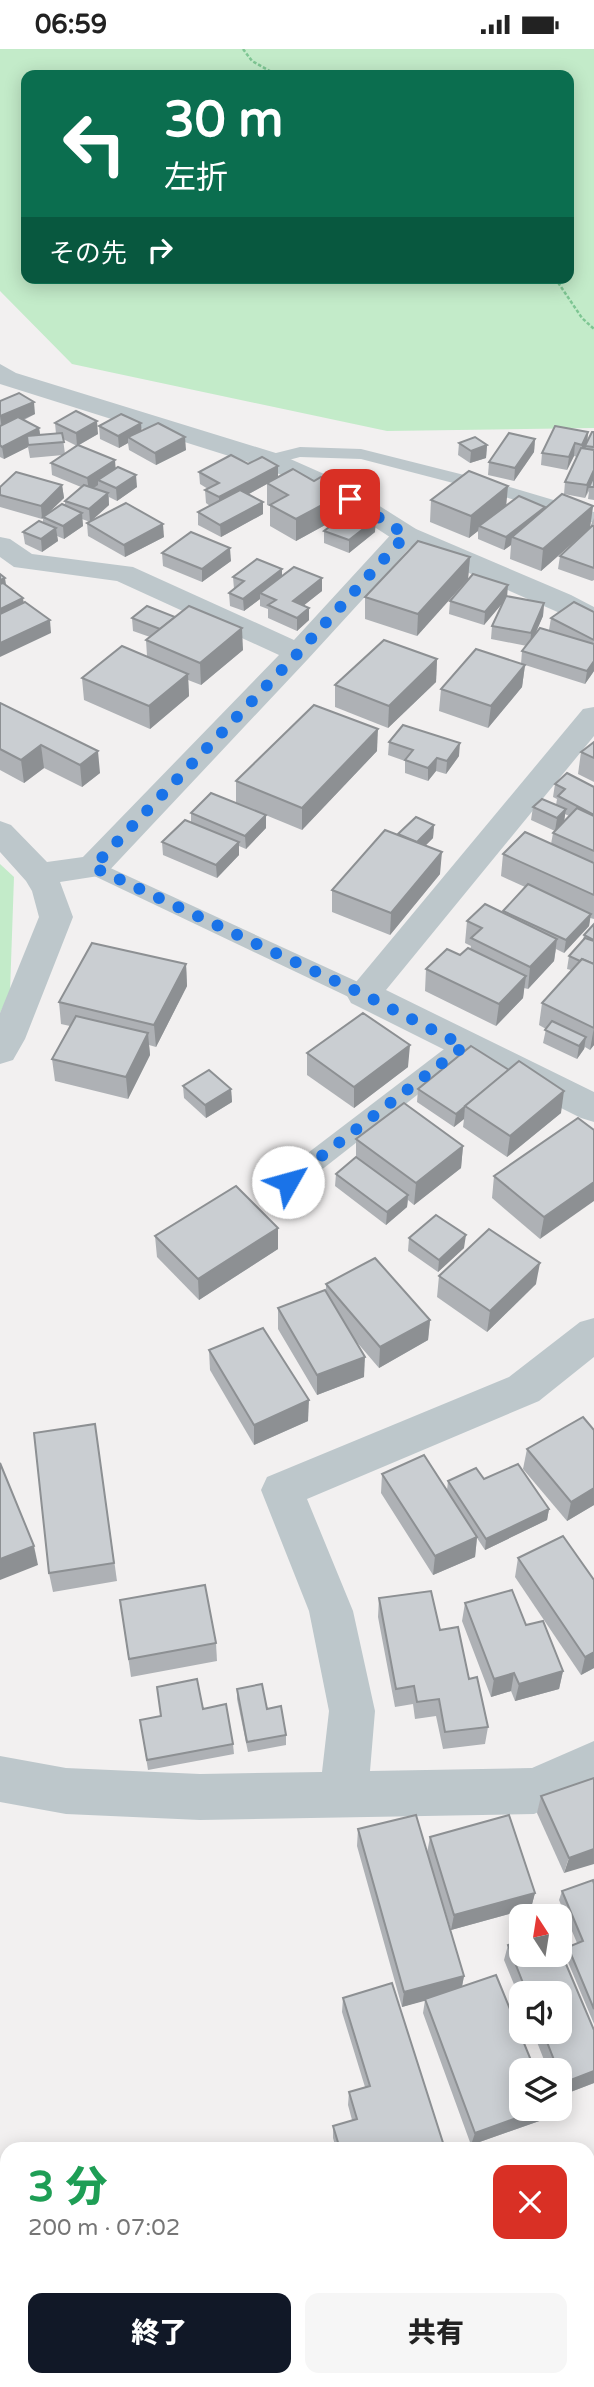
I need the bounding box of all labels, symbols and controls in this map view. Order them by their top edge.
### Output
text: 06:59 [35,9,107,40]
text: 30 m [164,91,283,150]
icon: left [49,98,140,189]
text: 左折 [164,159,228,197]
icon: right [141,231,179,269]
text: その先 [49,238,127,269]
pin [320,469,380,529]
icon: arrive [331,480,369,518]
position arrow [251,1145,325,1219]
north arrow [509,1904,572,1967]
map controls [509,1904,572,2121]
button: sound [509,1981,572,2044]
button: layers [509,2058,572,2121]
text: 3 分 [28,2162,107,2213]
button: close [493,2165,567,2239]
text: 200 m · 07:02 [28,2214,180,2242]
button: 終了 [28,2293,291,2373]
button: 共有 [305,2293,567,2373]

